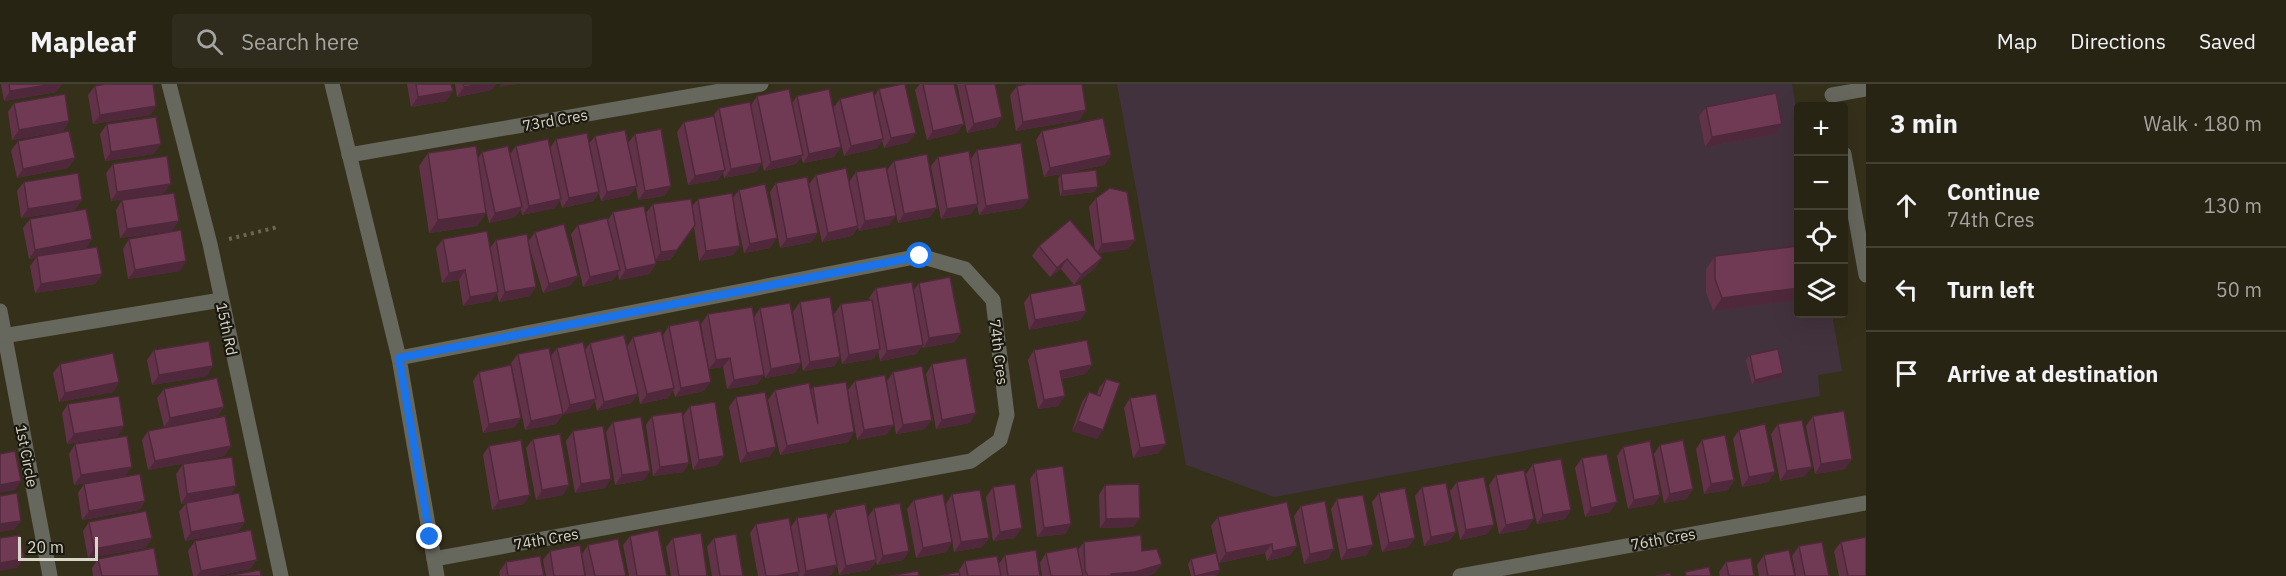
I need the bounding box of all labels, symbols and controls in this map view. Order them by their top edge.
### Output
search box [172,14,592,68]
text: Mapleaf [30,23,136,60]
icon: search [193,25,226,58]
text: Search here [241,27,359,56]
text: Map [1997,27,2037,55]
text: Directions [2070,27,2166,55]
text: Saved [2199,27,2256,55]
map controls [1794,102,1848,318]
button: + [1794,102,1848,156]
street label: 73rd Cres [521,105,589,135]
text: 3 min [1890,106,1958,140]
text: Walk · 180 m [2144,110,2262,137]
button: − [1794,156,1848,210]
text: Continue [1947,177,2040,206]
icon: ahead [1890,189,1923,222]
text: 130 m [2204,192,2262,219]
text: 74th Cres [1947,206,2034,233]
button: locate [1794,210,1848,264]
route start [906,242,932,268]
button: layers [1794,264,1848,318]
icon: left [1890,273,1923,306]
text: Turn left [1947,275,2035,304]
text: 50 m [2216,276,2262,303]
street label: 15th Rd [212,301,242,357]
street label: 74th Cres [986,318,1012,386]
icon: arrive [1890,357,1923,390]
text: Arrive at destination [1947,359,2158,388]
street label: 1st Circle [12,423,42,489]
route end [416,523,442,549]
street label: 74th Cres [512,524,580,554]
street label: 76th Cres [1629,524,1697,554]
scale bar [18,534,98,562]
text: 20 m [27,537,64,557]

